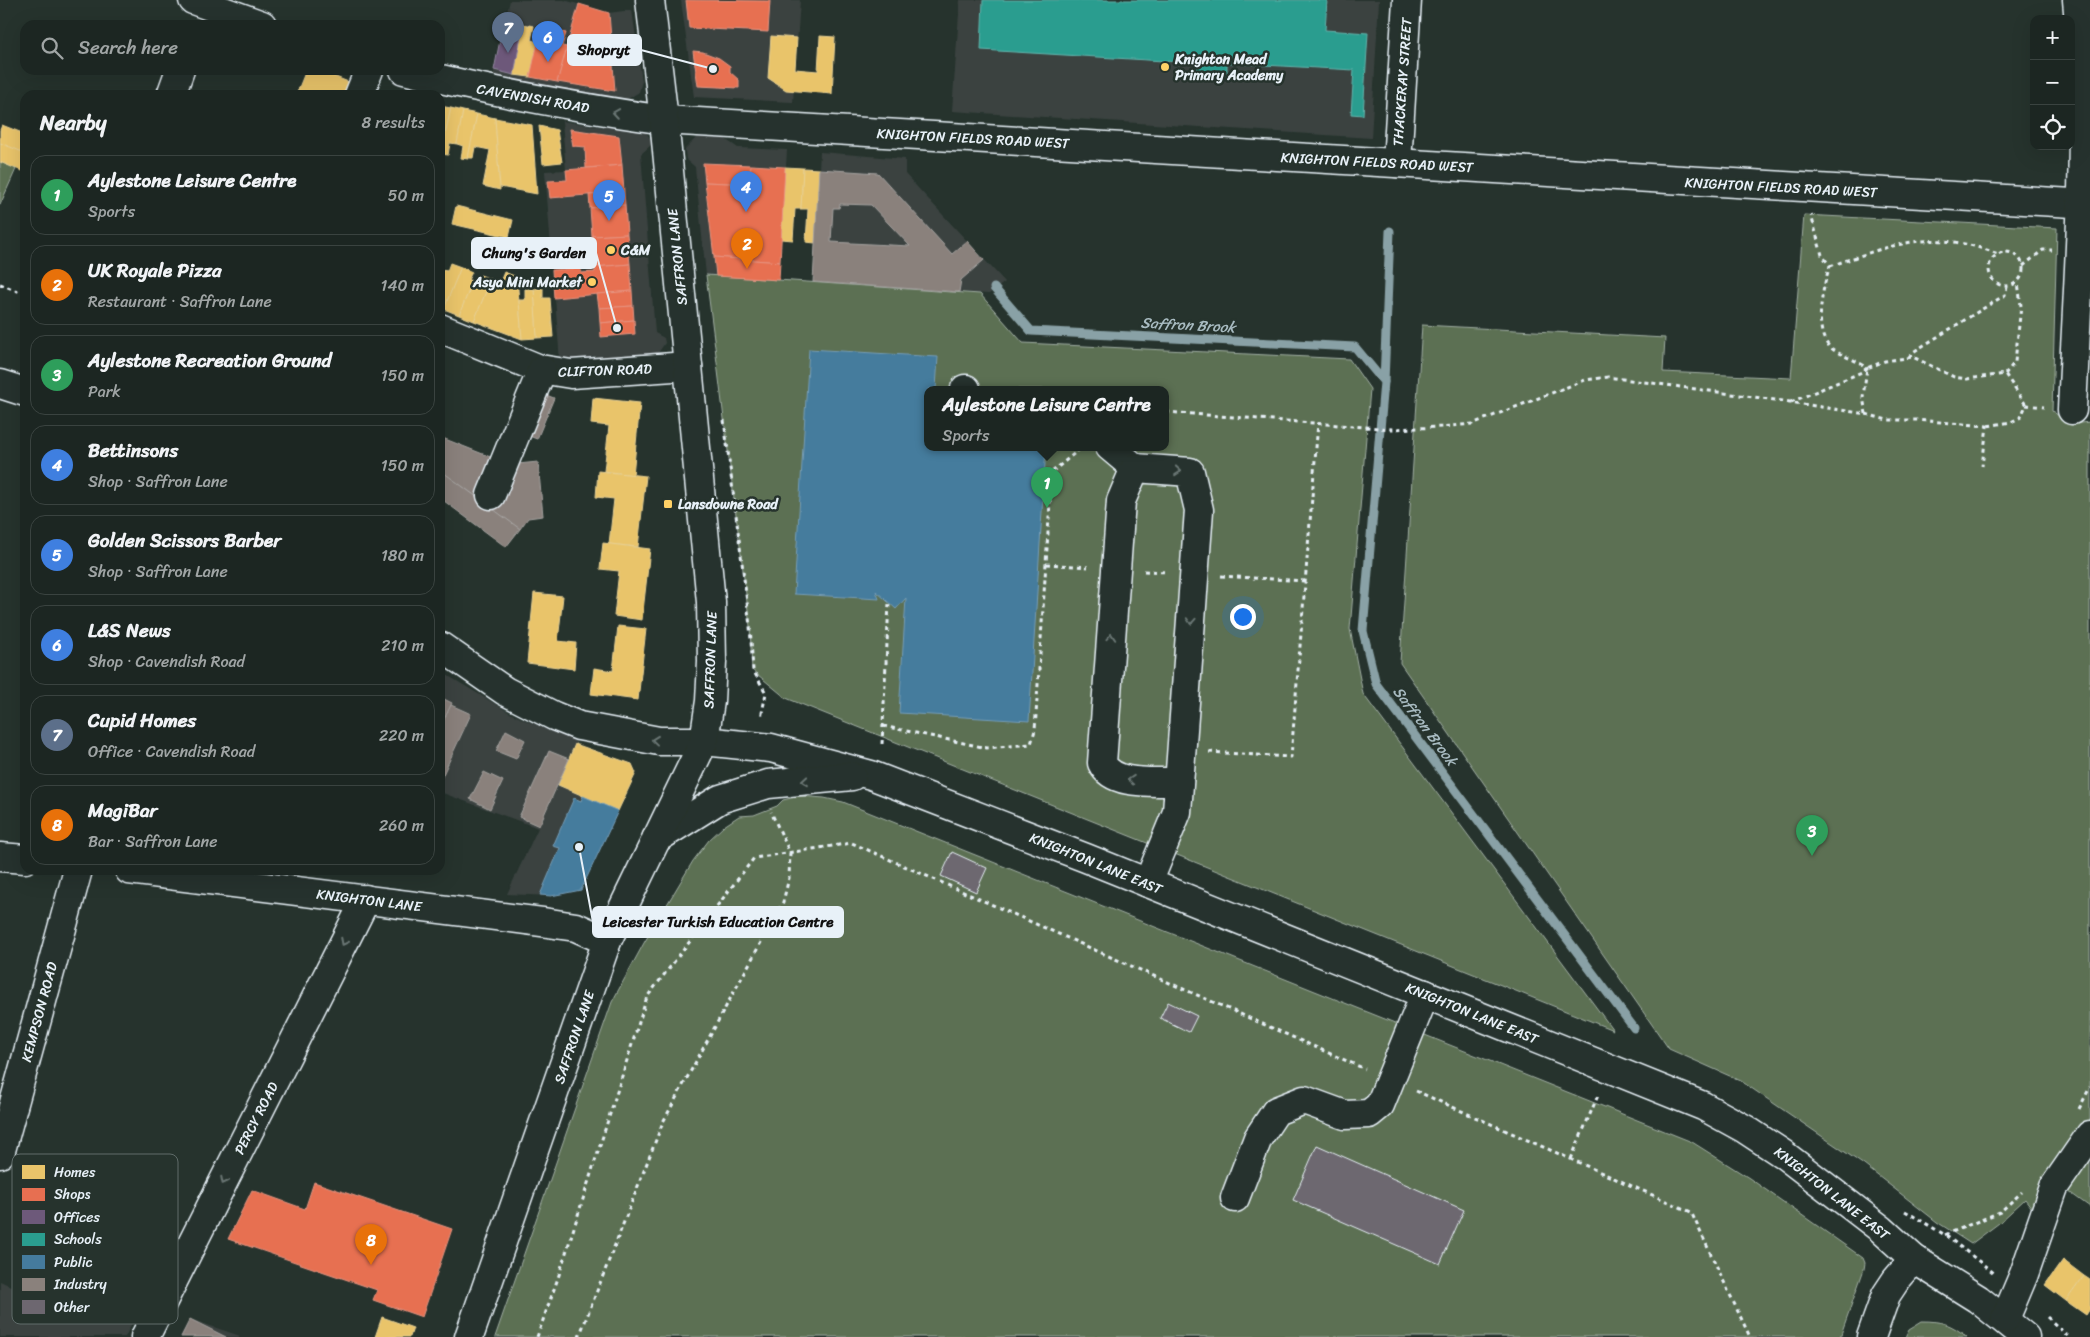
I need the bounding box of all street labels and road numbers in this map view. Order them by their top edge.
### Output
street label: THACKERAY STREET [1386,16,1420,147]
street label: CAVENDISH ROAD [475,76,592,121]
street label: KNIGHTON FIELDS ROAD WEST [876,121,1071,156]
street label: KNIGHTON FIELDS ROAD WEST [1280,145,1475,180]
street label: KNIGHTON FIELDS ROAD WEST [1684,170,1879,205]
street label: SAFFRON LANE [660,206,695,307]
street label: CLIFTON ROAD [558,356,653,385]
street label: SAFFRON LANE [696,610,725,709]
street label: KNIGHTON LANE EAST [1026,825,1167,902]
street label: KNIGHTON LANE [315,882,424,919]
street label: KEMPSON ROAD [14,959,65,1065]
street label: KNIGHTON LANE EAST [1402,975,1543,1052]
street label: SAFFRON LANE [547,986,603,1087]
street label: PERCY ROAD [227,1077,286,1159]
street label: KNIGHTON LANE EAST [1768,1140,1896,1248]

